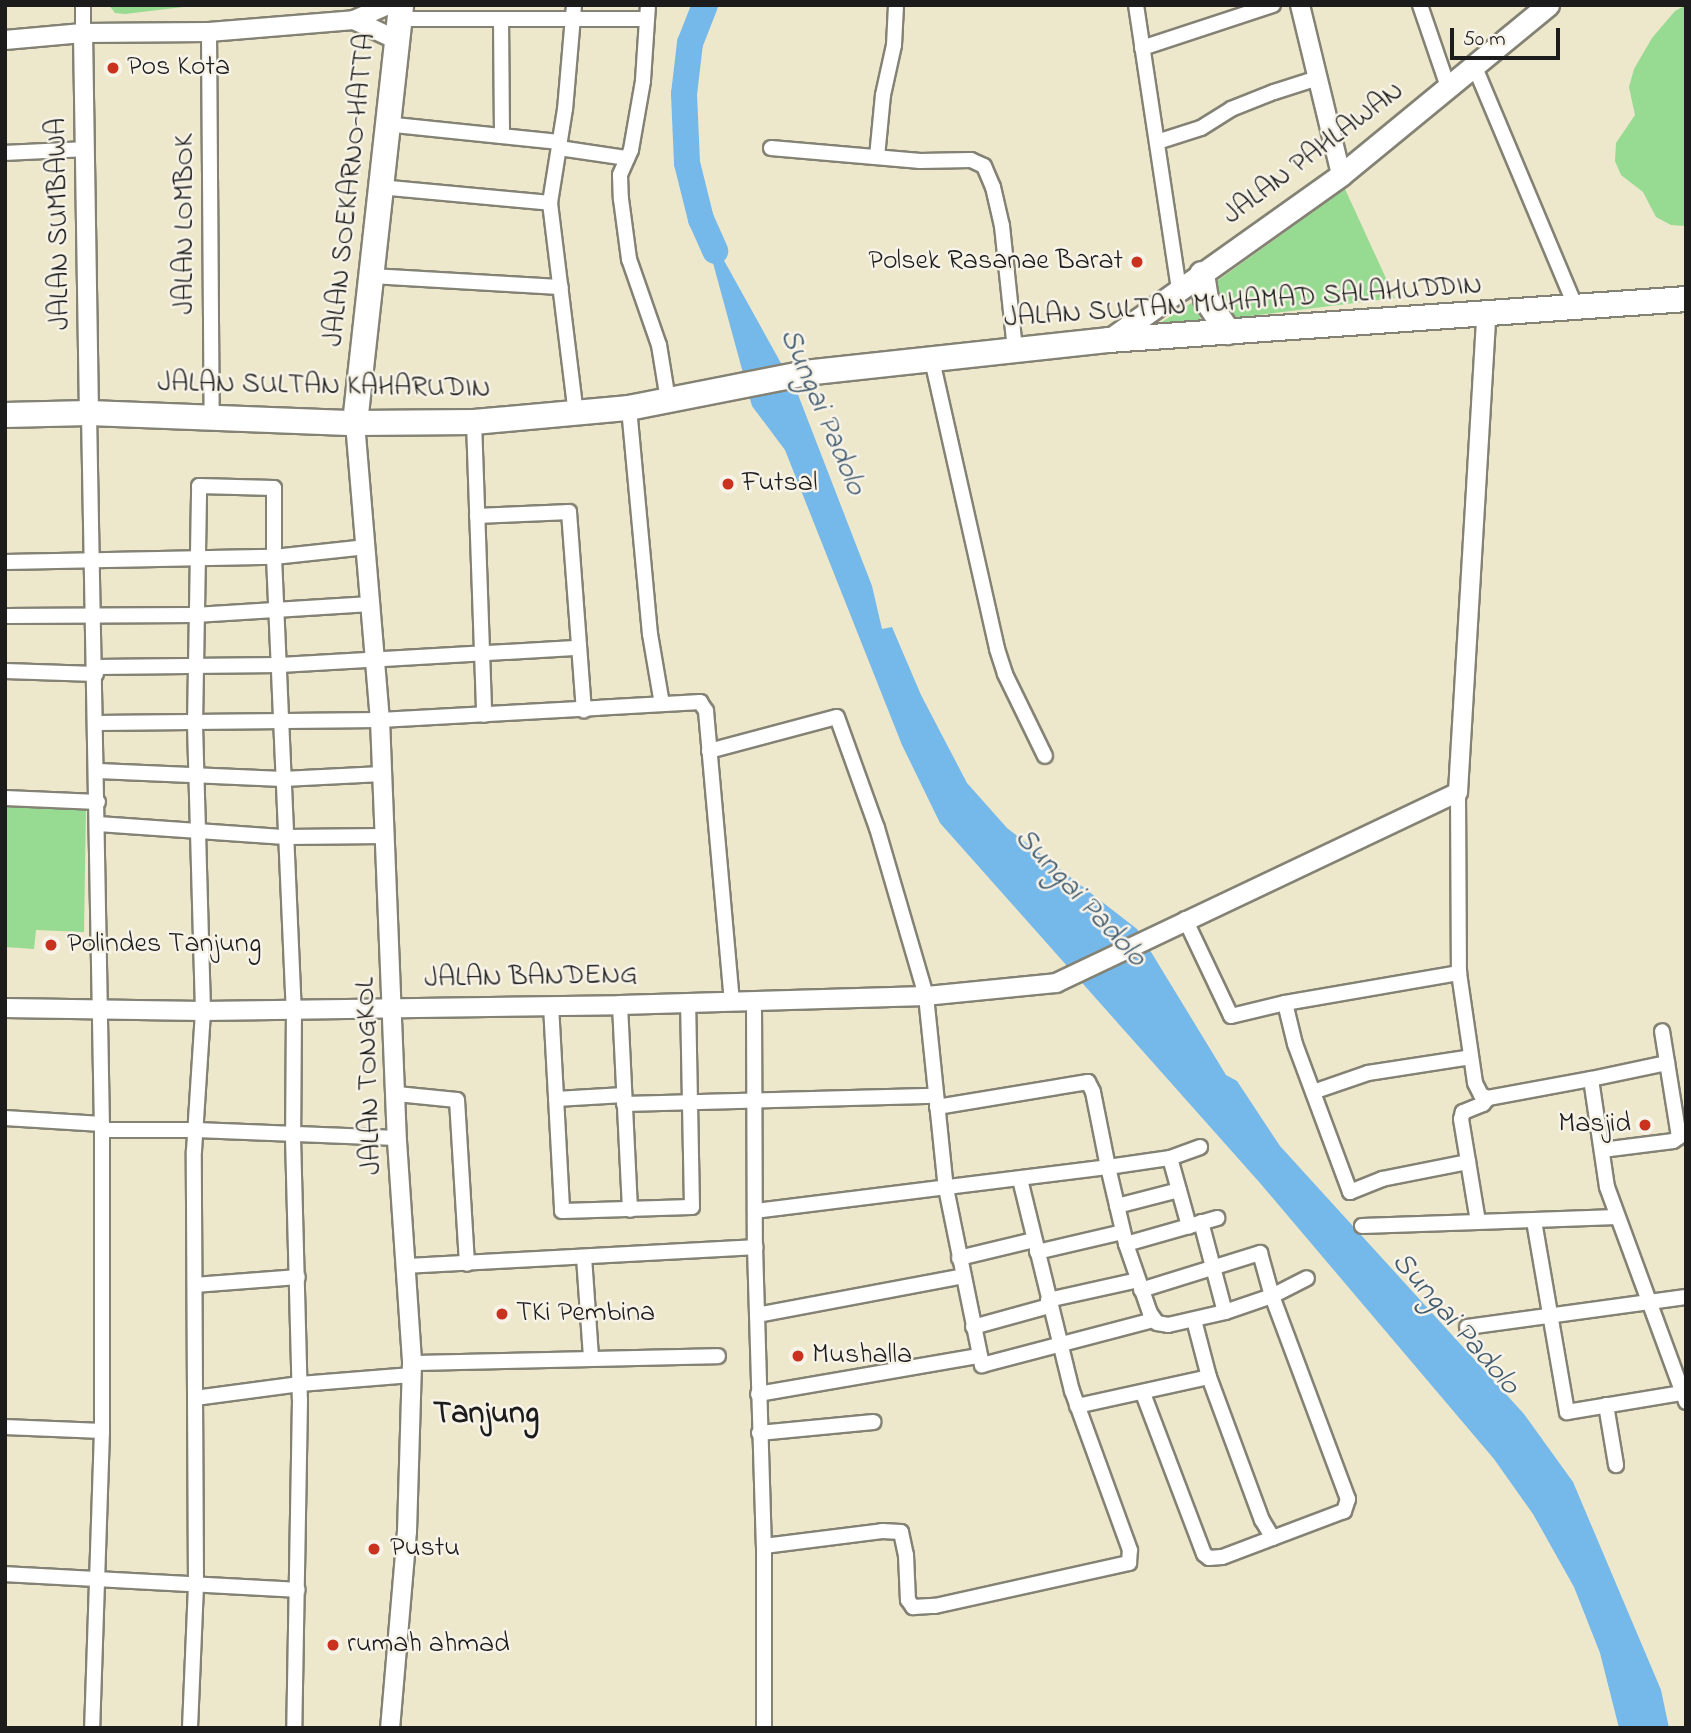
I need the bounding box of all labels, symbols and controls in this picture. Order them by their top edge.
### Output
scale bar [1453,14,1563,58]
text: 50 m [1463,25,1506,55]
street label: JALAN SOEKARNO-HATTA [318,32,384,348]
place label: Pos Kota [127,51,230,85]
marker: Pos Kota [105,60,121,76]
street label: JALAN PAHLAWAN [1217,75,1411,233]
street label: JALAN SUMBAWA [41,118,79,330]
street label: JALAN LOMBOK [169,134,203,314]
place label: Polsek Rasanae Barat [868,245,1123,279]
marker: Polsek Rasanae Barat [1129,254,1145,270]
street label: JALAN SULTAN MUHAMAD SALAHUDDIN [1003,270,1483,336]
water label: Sungai Padolo [771,323,873,501]
street label: JALAN SULTAN KAHARUDIN [157,367,491,407]
place label: Futsal [742,467,818,501]
marker: Futsal [720,476,736,492]
water label: Sungai Padolo [1006,821,1154,975]
place label: Polindes Tanjung [67,928,261,962]
marker: Polindes Tanjung [41,935,61,955]
street label: JALAN BANDENG [424,959,638,997]
street label: JALAN TONGKOL [350,977,390,1175]
place label: Masjid [1558,1108,1631,1142]
marker: Masjid [1637,1117,1653,1133]
water label: Sungai Padolo [1383,1245,1527,1403]
place label: TKi Pembina [516,1297,655,1331]
marker: TKi Pembina [494,1306,510,1322]
place label: Mushalla [812,1339,912,1373]
marker: Mushalla [790,1348,806,1364]
district label: Tanjung [433,1396,539,1434]
place label: Pustu [390,1532,460,1566]
marker: Pustu [364,1539,384,1559]
place label: rumah ahmad [347,1628,510,1662]
marker: rumah ahmad [325,1637,341,1653]

